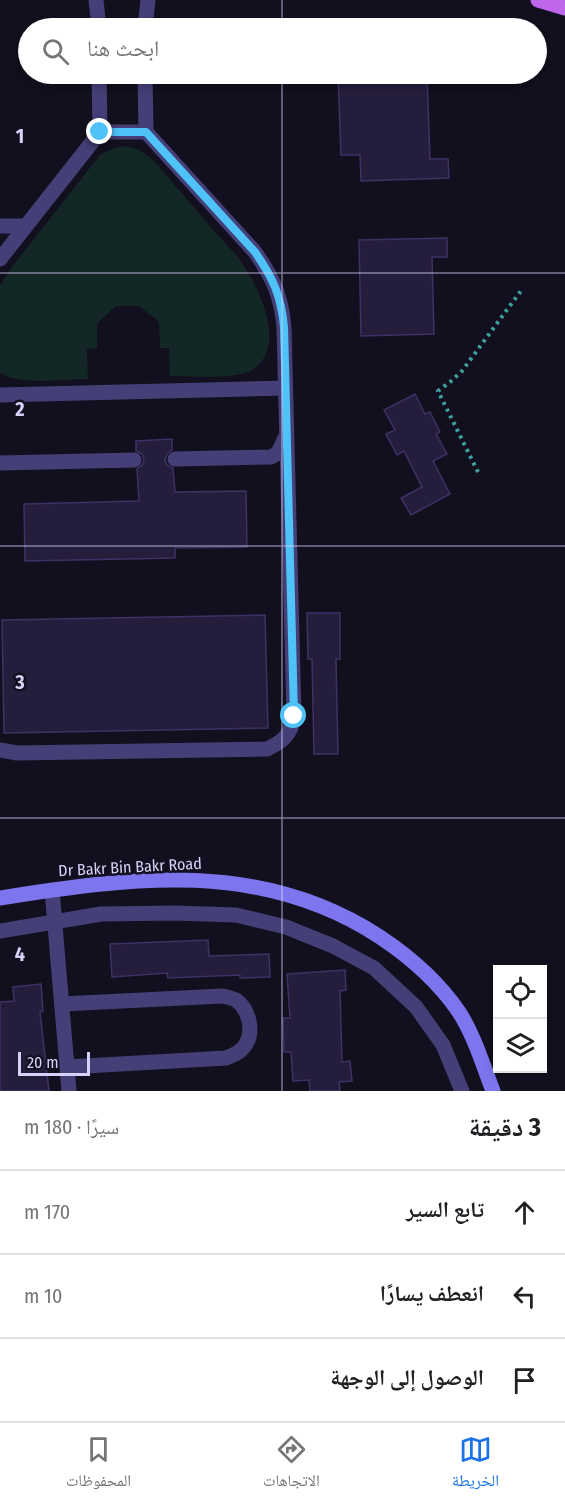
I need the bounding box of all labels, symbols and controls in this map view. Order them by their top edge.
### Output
search box [18,18,547,84]
icon: search [39,35,72,68]
text: ابحث هنا [87,35,159,62]
route end [86,118,112,144]
text: 1 [16,124,24,148]
text: 2 [14,397,25,421]
text: 3 [14,670,25,694]
route start [280,702,306,728]
street label: Dr Bakr Bin Bakr Road [58,854,202,880]
text: 4 [15,942,25,966]
map controls [493,965,547,1073]
button: locate [493,965,547,1019]
button: layers [493,1019,547,1073]
scale bar [18,1049,90,1076]
text: 20 m [27,1053,58,1072]
text: 3 دقيقة [469,1112,541,1143]
text: سيرًا · 180 m [24,1115,119,1139]
text: تابع السير [406,1196,484,1223]
icon: ahead [508,1196,541,1229]
text: 170 m [24,1200,70,1224]
text: انعطف يسارًا [380,1280,484,1307]
icon: left [508,1280,541,1313]
text: 10 m [24,1284,62,1308]
text: الوصول إلى الوجهة [330,1364,484,1391]
icon: arrive [508,1364,541,1397]
tab: المحفوظات [66,1433,131,1496]
tab: الاتجاهات [263,1433,320,1496]
tab: الخريطة [452,1433,499,1496]

